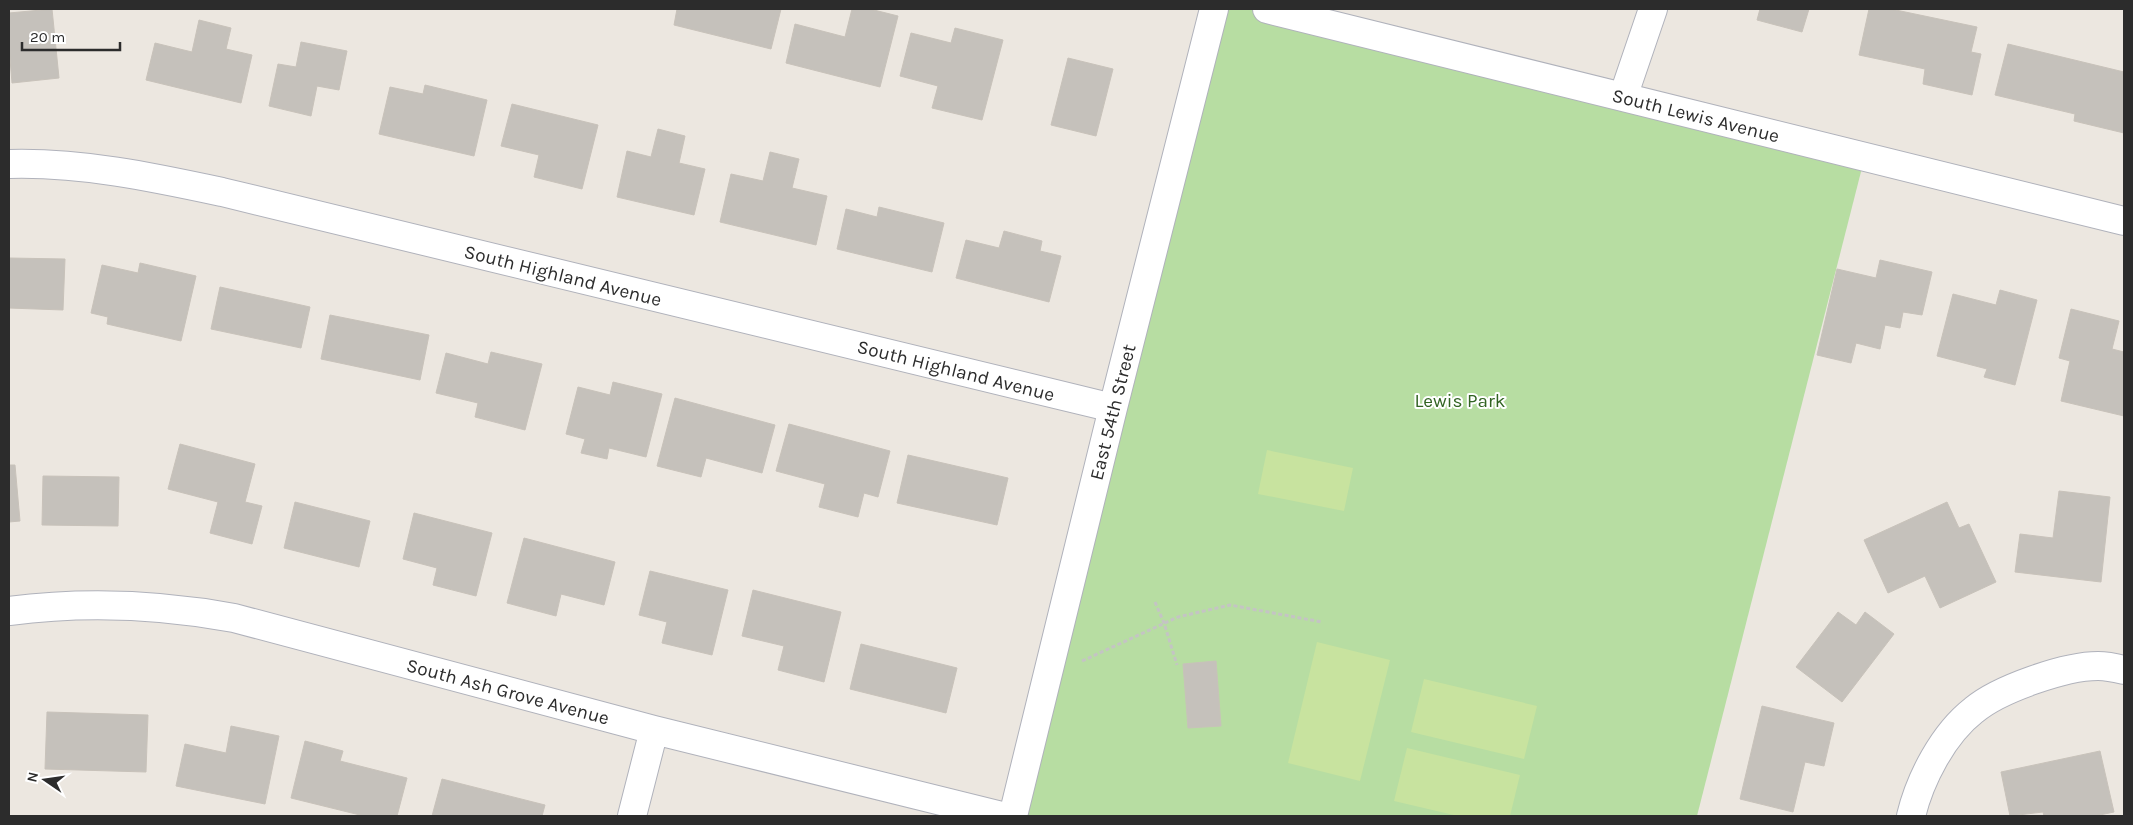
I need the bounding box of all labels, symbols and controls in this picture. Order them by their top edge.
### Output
scale bar [22,20,120,52]
text: 20 m [30,28,65,46]
street label: South Lewis Avenue [1610,85,1782,147]
street label: South Highland Avenue [462,241,664,311]
street label: South Highland Avenue [855,336,1057,406]
street label: East 54th Street [1085,342,1141,483]
park label: Lewis Park [1414,390,1506,412]
street label: South Ash Grove Avenue [404,654,612,730]
north arrow [20,755,70,805]
text: N [23,770,42,784]

